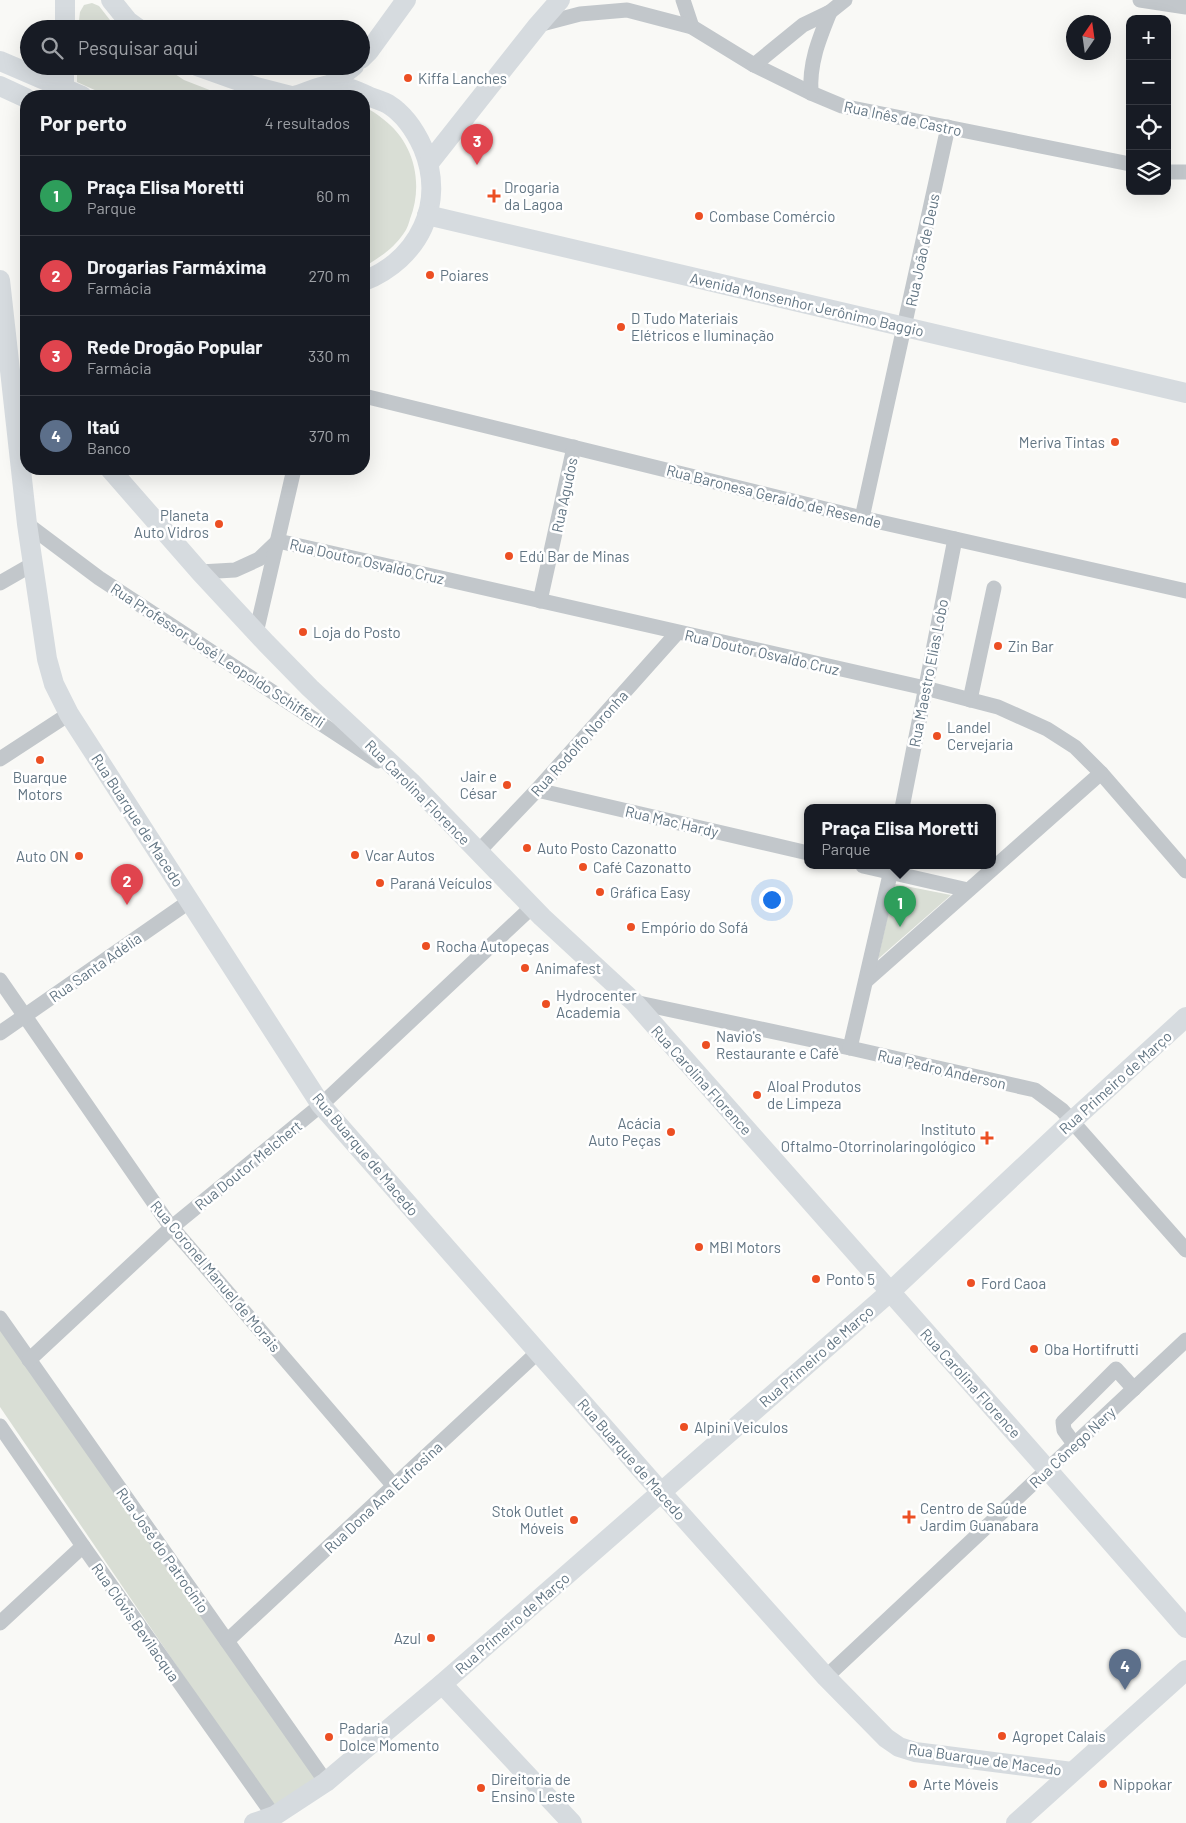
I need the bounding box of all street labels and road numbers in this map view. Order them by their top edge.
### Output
street label: Rua Inês de Castro [842,97,964,139]
street label: Rua João de Deus [901,192,943,308]
street label: Avenida Monsenhor Jerônimo Baggio [688,268,926,340]
street label: Rua Agudos [547,456,581,534]
street label: Rua Baronesa Geraldo de Resende [665,461,883,531]
street label: Rua Doutor Osvaldo Cruz [288,534,446,588]
street label: Rua Professor José Leopoldo Schifferli [108,579,328,731]
street label: Rua Maestro Elias Lobo [905,597,951,749]
street label: Rua Doutor Osvaldo Cruz [683,625,841,679]
street label: Rua Rodolfo Noronha [527,686,631,800]
street label: Rua Carolina Florence [362,736,474,848]
street label: Rua Buarque de Macedo [88,750,188,890]
street label: Rua Mac Hardy [624,802,720,840]
street label: Rua Santa Adélia [45,929,145,1005]
street label: Rua Carolina Florence [648,1021,756,1139]
street label: Rua Primeiro de Março [1055,1027,1175,1137]
street label: Rua Pedro Anderson [876,1045,1008,1093]
street label: Rua Buarque de Macedo [309,1089,423,1219]
street label: Rua Doutor Melchert [191,1116,305,1214]
street label: Rua Coronel Manuel de Morais [147,1197,285,1355]
street label: Rua Primeiro de Março [755,1301,877,1411]
street label: Rua Carolina Florence [917,1324,1025,1442]
street label: Rua Buarque de Macedo [574,1395,690,1523]
street label: Rua Cônego Nery [1025,1402,1119,1491]
street label: Rua Dona Ana Eufrosina [320,1438,446,1556]
street label: Rua José do Patrocínio [113,1484,213,1616]
street label: Rua Clóvis Bevilacqua [88,1559,184,1685]
street label: Rua Primeiro de Março [451,1568,573,1678]
street label: Rua Buarque de Macedo [907,1739,1063,1779]

